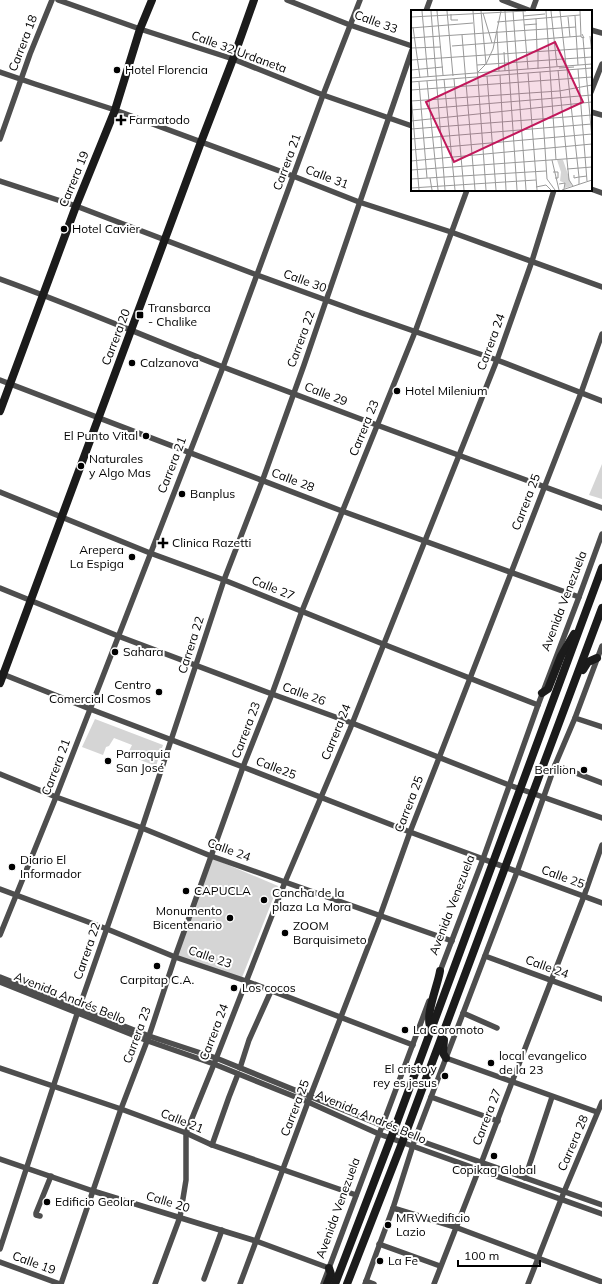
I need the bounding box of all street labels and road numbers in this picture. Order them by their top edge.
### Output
street label: Calle 33 [352,7,400,36]
street label: Carrera 18 [5,12,40,73]
street label: Calle 32 Urdaneta [189,27,289,76]
street label: Carrera 21 [269,131,304,192]
street label: Carrera 19 [55,148,92,209]
street label: Calle 31 [303,161,351,192]
street label: Calle 30 [281,266,329,295]
street label: Carrera 20 [98,306,133,367]
street label: Carrera 22 [283,308,318,369]
street label: Carrera 24 [473,311,508,372]
street label: Calle 29 [302,378,350,409]
street label: Carrera 23 [345,397,382,458]
street label: Carrera 21 [154,434,189,495]
street label: Calle 28 [269,464,317,495]
street label: Carrera 25 [508,471,543,532]
street label: Avenida Venezuela [537,549,590,653]
street label: Calle 27 [250,572,297,603]
street label: Carrera 22 [174,614,207,675]
street label: Calle 26 [280,679,328,708]
street label: Carrera 23 [228,699,263,760]
street label: Carrera 24 [317,701,354,762]
street label: Carrera 21 [38,736,73,797]
street label: Calle25 [254,753,298,782]
street label: Carrera 25 [391,773,426,834]
street label: Calle 24 [205,835,253,864]
street label: Avenida Venezuela [425,853,478,957]
street label: Calle 25 [539,862,587,891]
street label: Carrera 22 [70,920,103,981]
street label: Calle 23 [186,942,234,971]
street label: Calle 24 [523,952,571,981]
street label: Avenida Andrés Bello [12,968,128,1027]
street label: Carrera 24 [196,1001,231,1062]
street label: Carrera 23 [119,1004,154,1065]
street label: Carrera 25 [277,1077,312,1138]
street label: Avenida Andrés Bello [314,1086,429,1147]
street label: Carrera 27 [469,1086,504,1147]
street label: Calle 21 [159,1105,206,1136]
street label: Carrera 28 [554,1113,591,1173]
street label: Avenida Venezuela [312,1155,363,1260]
street label: Calle 20 [144,1188,192,1215]
street label: Calle 19 [10,1248,58,1277]

